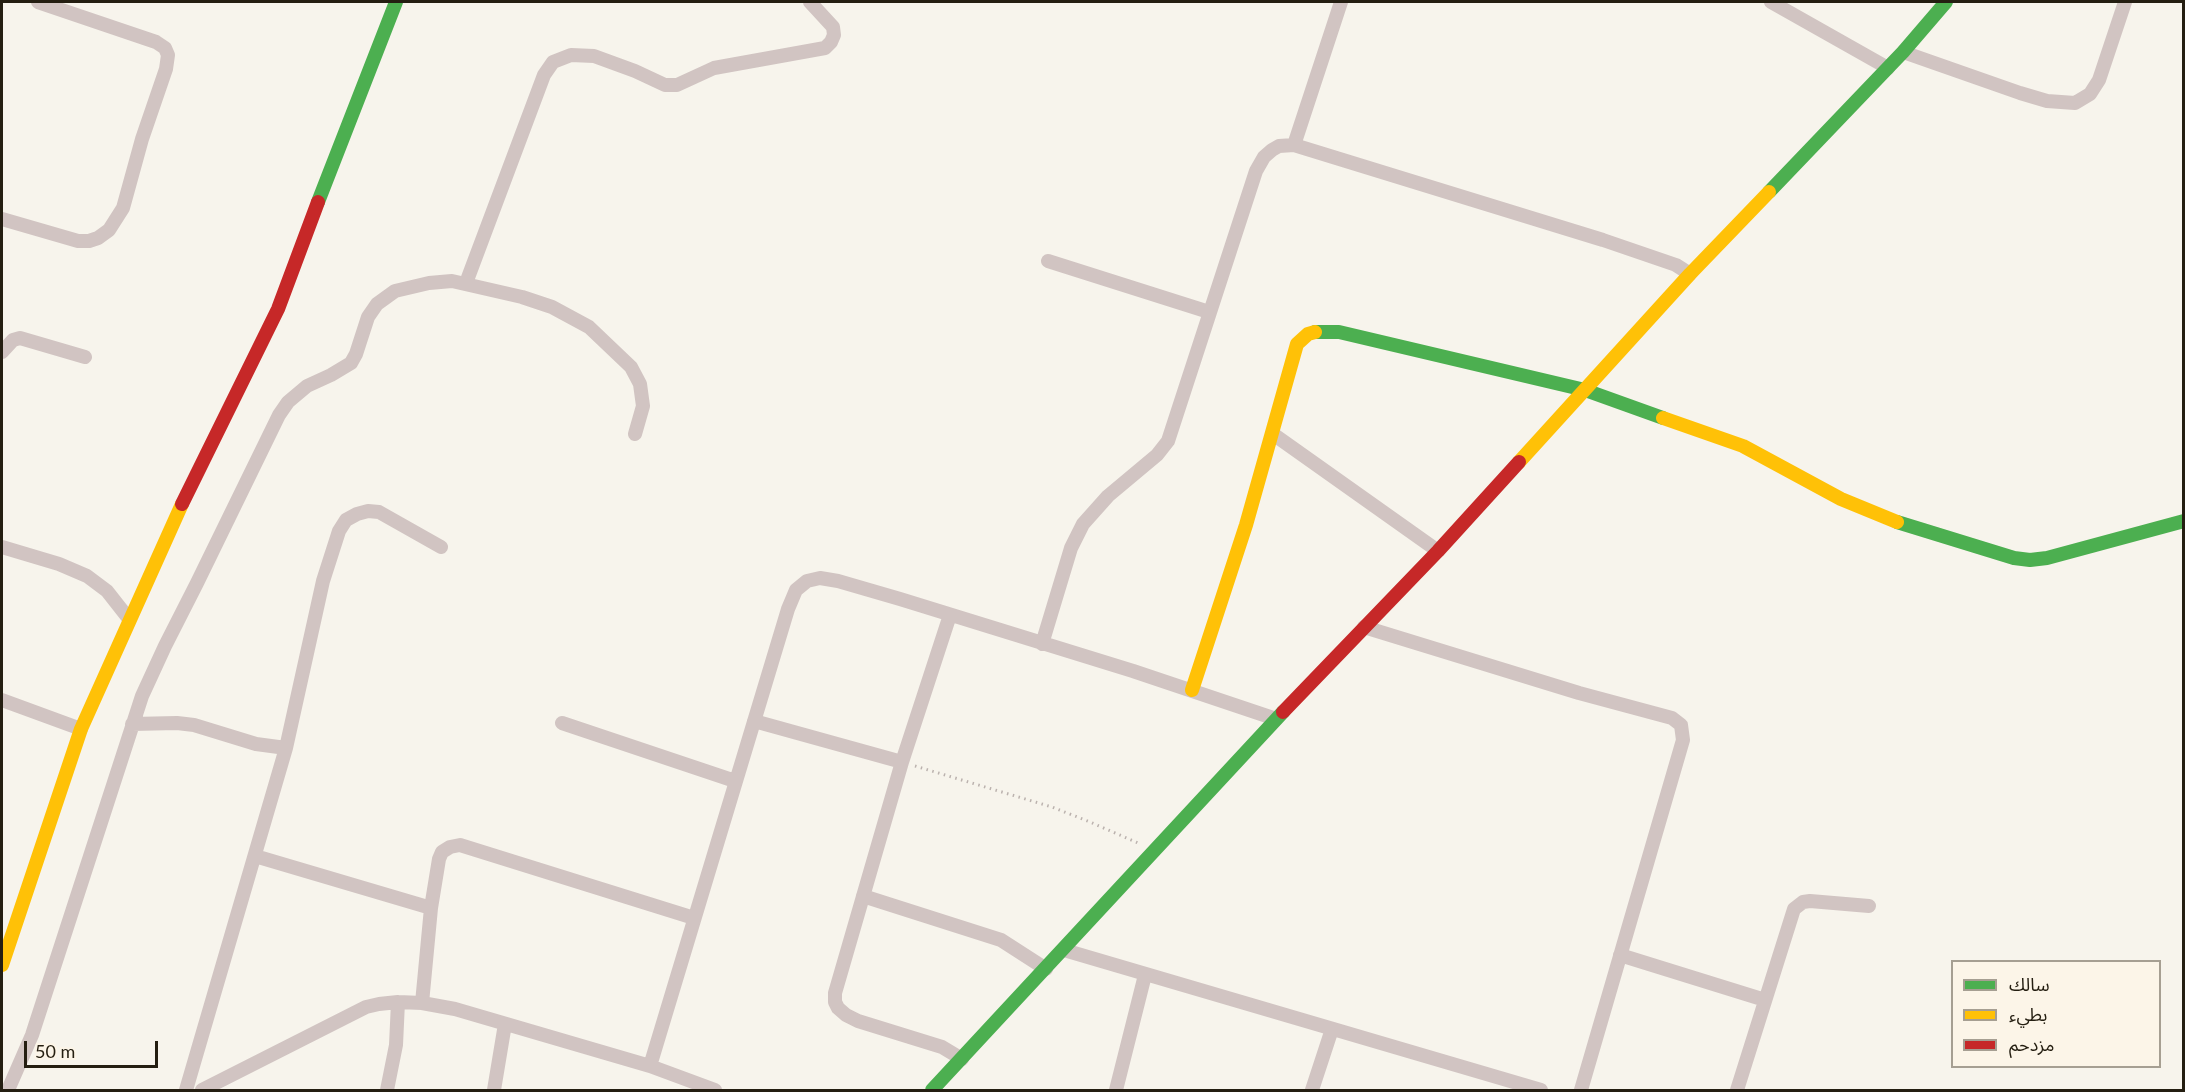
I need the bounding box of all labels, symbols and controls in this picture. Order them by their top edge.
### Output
legend [1951,960,2161,1068]
text: سالك [2009,973,2050,995]
text: بطيء [2009,1003,2047,1025]
scale bar [27,1029,160,1067]
text: مزدحم [2009,1033,2054,1055]
text: 50 m [35,1040,75,1062]

